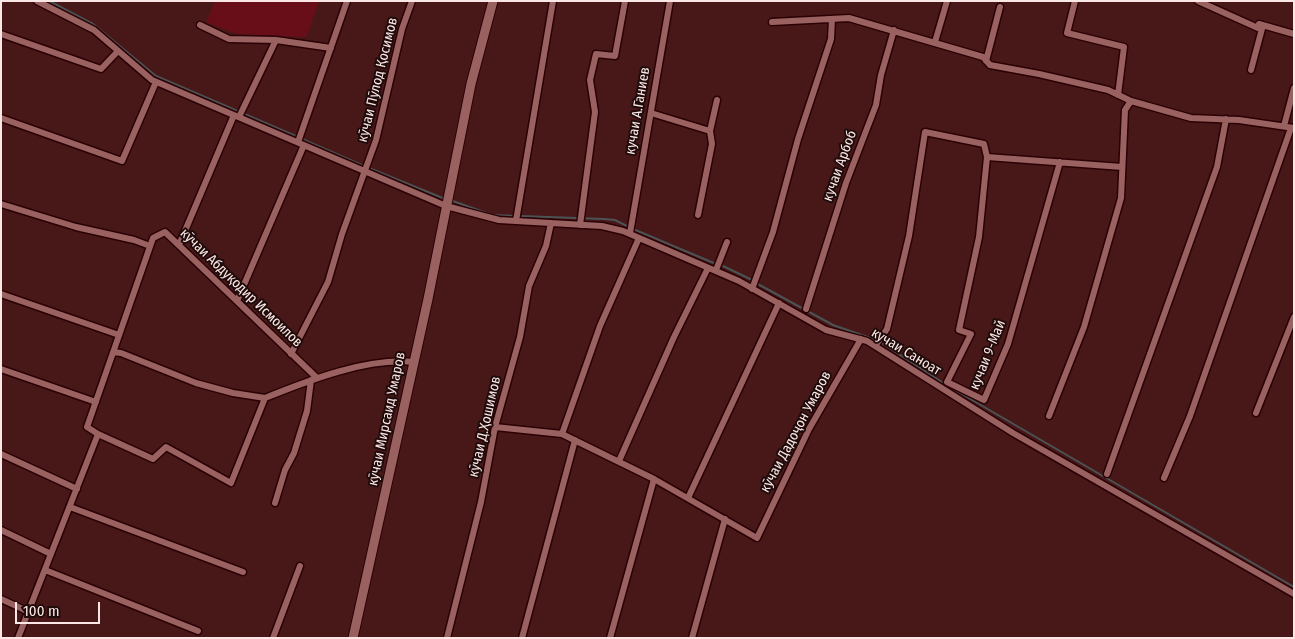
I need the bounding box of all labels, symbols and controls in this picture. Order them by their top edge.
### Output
street label: кӯчаи Пӯлод Қосимов [354,16,402,144]
street label: кучаи А.Ганиев [622,66,654,156]
street label: кучаи Арбоб [819,128,861,204]
street label: кӯчаи Абдуқодир Исмоилов [176,225,306,351]
street label: кучаи 9-Май [966,318,1010,392]
street label: кучаи Саноат [868,325,944,379]
street label: кӯчаи Мирсаид Умаров [365,351,409,487]
street label: кӯчаи Дадоҷон Умаров [757,368,835,496]
street label: кӯчаи Д.Ҳошимов [465,375,505,479]
scale bar [18,592,102,624]
text: 100 m [23,602,60,620]

